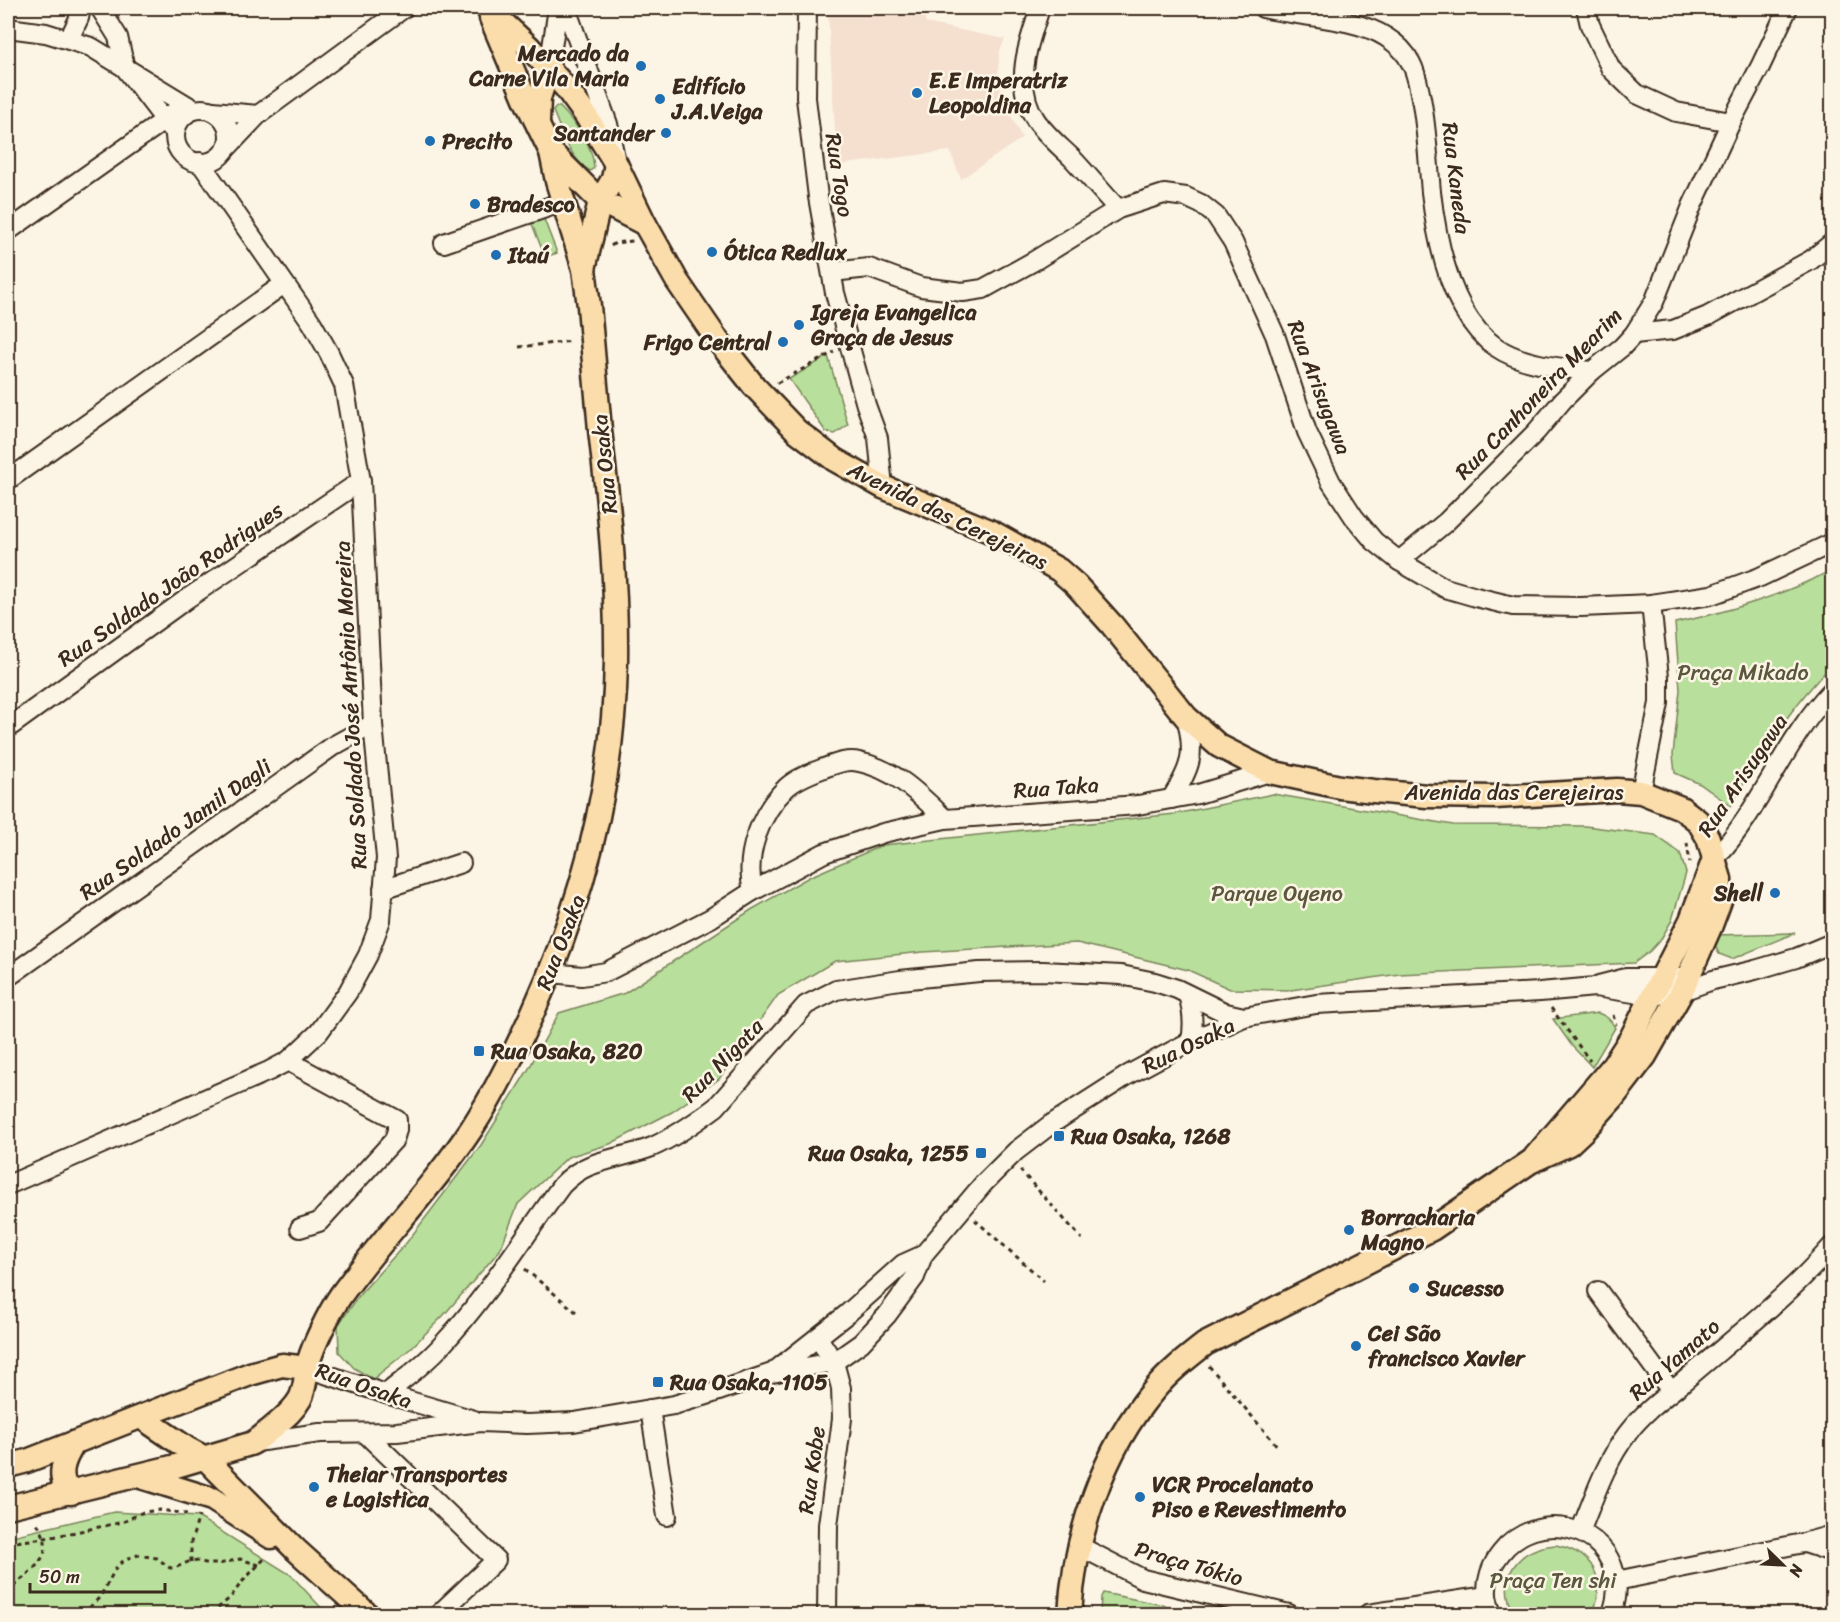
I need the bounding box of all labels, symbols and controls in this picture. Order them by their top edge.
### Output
place label: Mercado da Carne Vila Maria [468,34,629,98]
marker: Mercado da Carne Vila Maria [634,59,648,73]
place label: E.E Imperatriz Leopoldina [929,61,1068,125]
place label: Edifício J.A.Veiga [670,67,764,131]
marker: E.E Imperatriz Leopoldina [910,86,924,100]
marker: Edifício J.A.Veiga [653,92,667,106]
place label: Santander [552,114,656,153]
street label: Rua Kaneda [1430,120,1483,237]
place label: Precito [442,122,513,161]
marker: Santander [659,126,673,140]
street label: Rua Togo [814,130,865,220]
marker: Precito [423,134,437,148]
place label: Bradesco [487,185,575,224]
marker: Bradesco [468,197,482,211]
place label: Ótica Redlux [724,233,847,272]
place label: Itaú [507,236,550,275]
marker: Ótica Redlux [705,245,719,259]
marker: Itaú [489,248,503,262]
place label: Igreja Evangelica Graça de Jesus [810,293,977,357]
street label: Rua Canhoneira Mearim [1445,298,1632,489]
street label: Rua Arisugawa [1276,314,1363,460]
marker: Igreja Evangelica Graça de Jesus [792,318,806,332]
place label: Frigo Central [643,323,772,362]
marker: Frigo Central [776,335,790,349]
street label: Rua Osaka [580,412,629,516]
street label: Avenida das Cerejeiras [840,449,1055,581]
street label: Rua Soldado João Rodrigues [49,491,292,677]
street label: Rua Soldado José Antônio Moreira [322,540,379,870]
park label: Praça Mikado [1677,653,1809,692]
street label: Rua Arisugawa [1687,706,1798,845]
street label: Rua Soldado Jamil Dagli [71,748,281,911]
street label: Rua Taka [1012,765,1100,810]
street label: Avenida das Cerejeiras [1403,773,1624,812]
park label: Parque Oyeno [1211,874,1343,913]
place label: Shell [1713,874,1764,913]
marker: Shell [1768,886,1782,900]
street label: Rua Osaka [524,888,597,996]
street label: Rua Osaka [1135,1006,1242,1085]
street label: Rua Nigata [671,1008,774,1112]
place label: Rua Osaka, 820 [490,1032,643,1071]
marker: Rua Osaka, 820 [472,1044,486,1058]
place label: Rua Osaka, 1268 [1070,1117,1231,1156]
marker: Rua Osaka, 1268 [1052,1129,1066,1143]
place label: Rua Osaka, 1255 [807,1134,970,1173]
marker: Rua Osaka, 1255 [974,1146,988,1160]
place label: Borracharia Magno [1360,1198,1476,1262]
marker: Borracharia Magno [1342,1223,1356,1237]
place label: Sucesso [1425,1269,1504,1308]
marker: Sucesso [1407,1281,1421,1295]
street label: Rua Yamato [1619,1308,1729,1411]
place label: Cei São francisco Xavier [1367,1314,1526,1378]
marker: Cei São francisco Xavier [1349,1339,1363,1353]
street label: Rua Osaka [310,1351,417,1420]
place label: Rua Osaka, 1105 [669,1363,828,1402]
marker: Rua Osaka, 1105 [651,1375,665,1389]
street label: Rua Kobe [786,1424,837,1516]
place label: Theiar Transportes e Logistica [325,1455,508,1519]
place label: VCR Procelanato Piso e Revestimento [1152,1465,1347,1529]
marker: Theiar Transportes e Logistica [307,1480,321,1494]
marker: VCR Procelanato Piso e Revestimento [1133,1490,1147,1504]
street label: Praça Tókio [1130,1529,1248,1598]
north arrow [1753,1535,1813,1595]
scale bar [30,1556,165,1594]
text: N [1780,1559,1812,1583]
text: 50 m [39,1561,80,1593]
park label: Praça Ten shi [1490,1561,1617,1600]

